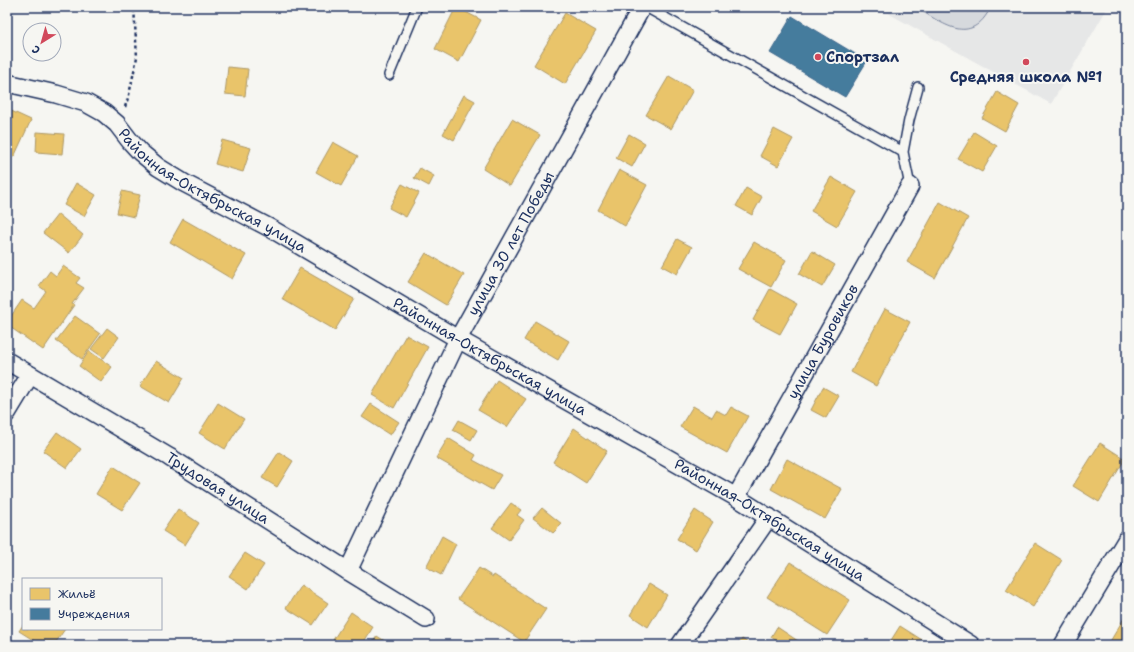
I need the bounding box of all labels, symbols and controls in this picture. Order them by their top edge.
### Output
north arrow [22,22,62,62]
text: С [29,41,43,58]
place label: Спортзал [826,47,899,67]
marker: Спортзал [813,52,823,62]
marker: Средняя школа №1 [1021,57,1031,67]
place label: Средняя школа №1 [950,67,1103,87]
street label: Районная-Октябрьская улица [114,124,311,258]
street label: улица 30 лет Победы [463,168,559,319]
street label: улица Буровиков [783,281,863,403]
street label: Районная-Октябрьская улица [389,293,591,420]
street label: Трудовая улица [162,448,274,529]
street label: Районная-Октябрьская улица [670,454,869,586]
legend [22,578,162,630]
text: Жильё [58,586,96,602]
text: Учреждения [58,606,130,622]

